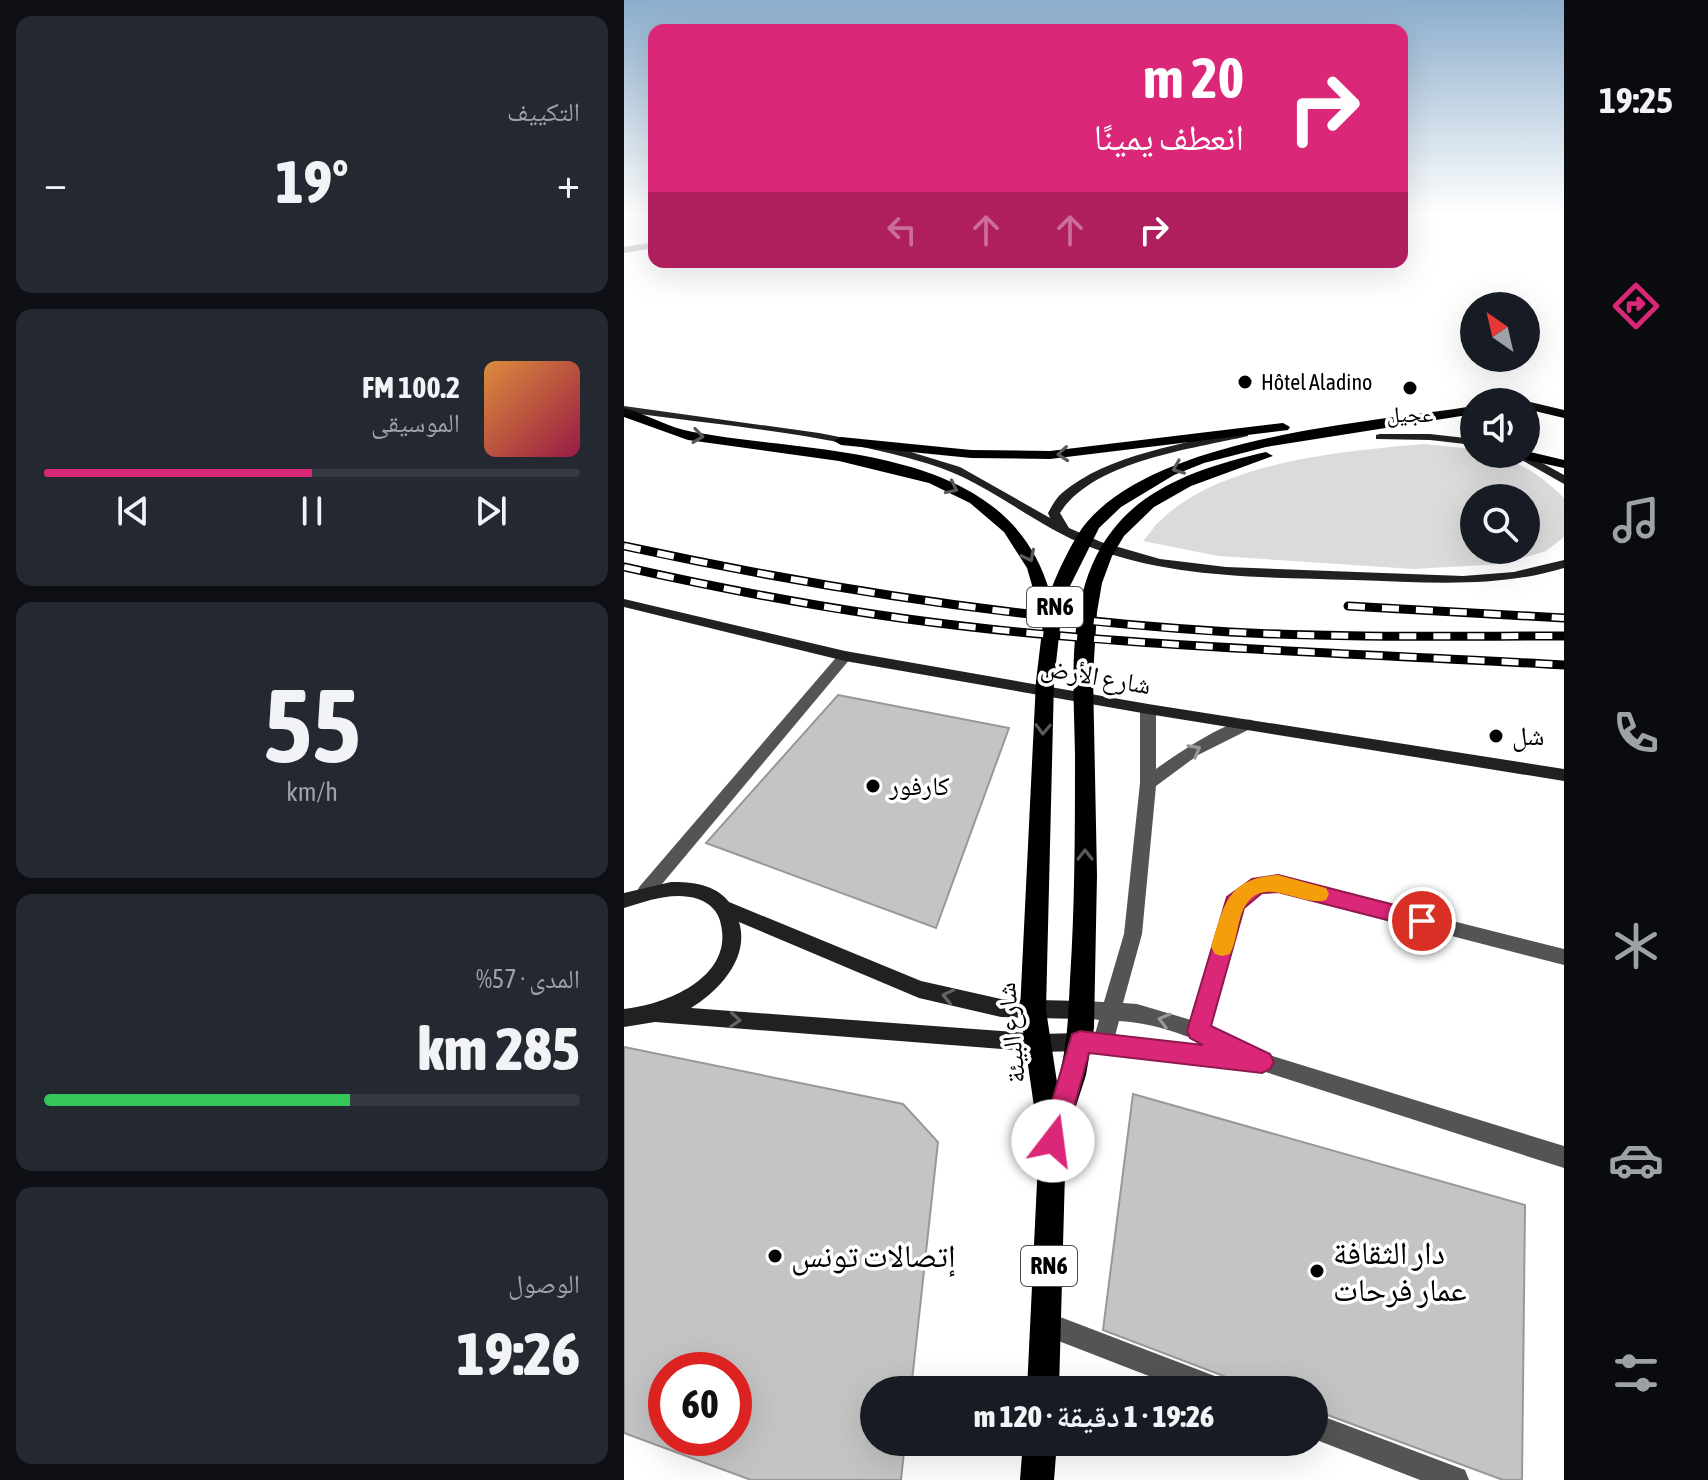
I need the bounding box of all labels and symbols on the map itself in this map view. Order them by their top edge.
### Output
north arrow [1460,292,1540,372]
place label: Hôtel Aladino [1261,369,1372,395]
marker: Hôtel Aladino [1236,373,1254,391]
marker: عجيل [1401,379,1419,397]
place label: عجيل [1387,401,1433,428]
one-way arrow [691,427,705,444]
one-way arrow [1056,445,1069,462]
one-way arrow [1172,459,1186,475]
one-way arrow [943,478,958,494]
one-way arrow [1019,548,1035,563]
road number: RN6 [1027,587,1083,627]
street label: شارع الأرض [1038,652,1153,701]
place label: شل [1512,721,1544,752]
one-way arrow [1035,723,1052,736]
marker: شل [1487,727,1505,745]
one-way arrow [1186,744,1200,760]
place label: كارفور [888,771,950,801]
marker: كارفور [864,777,882,795]
one-way arrow [1077,848,1094,861]
pin [1388,887,1456,955]
street label: شارع البيئة [991,981,1032,1085]
one-way arrow [942,988,956,1005]
one-way arrow [729,1011,742,1028]
one-way arrow [1158,1013,1172,1030]
position arrow [1011,1099,1095,1183]
place label: دار الثقافة عمار فرحات [1333,1234,1467,1308]
place label: إتصالات تونس [791,1237,956,1277]
road number: RN6 [1021,1246,1077,1286]
marker: إتصالات تونس [766,1247,784,1265]
marker: دار الثقافة عمار فرحات [1308,1262,1326,1280]
speed limit sign: 60 [648,1352,752,1456]

